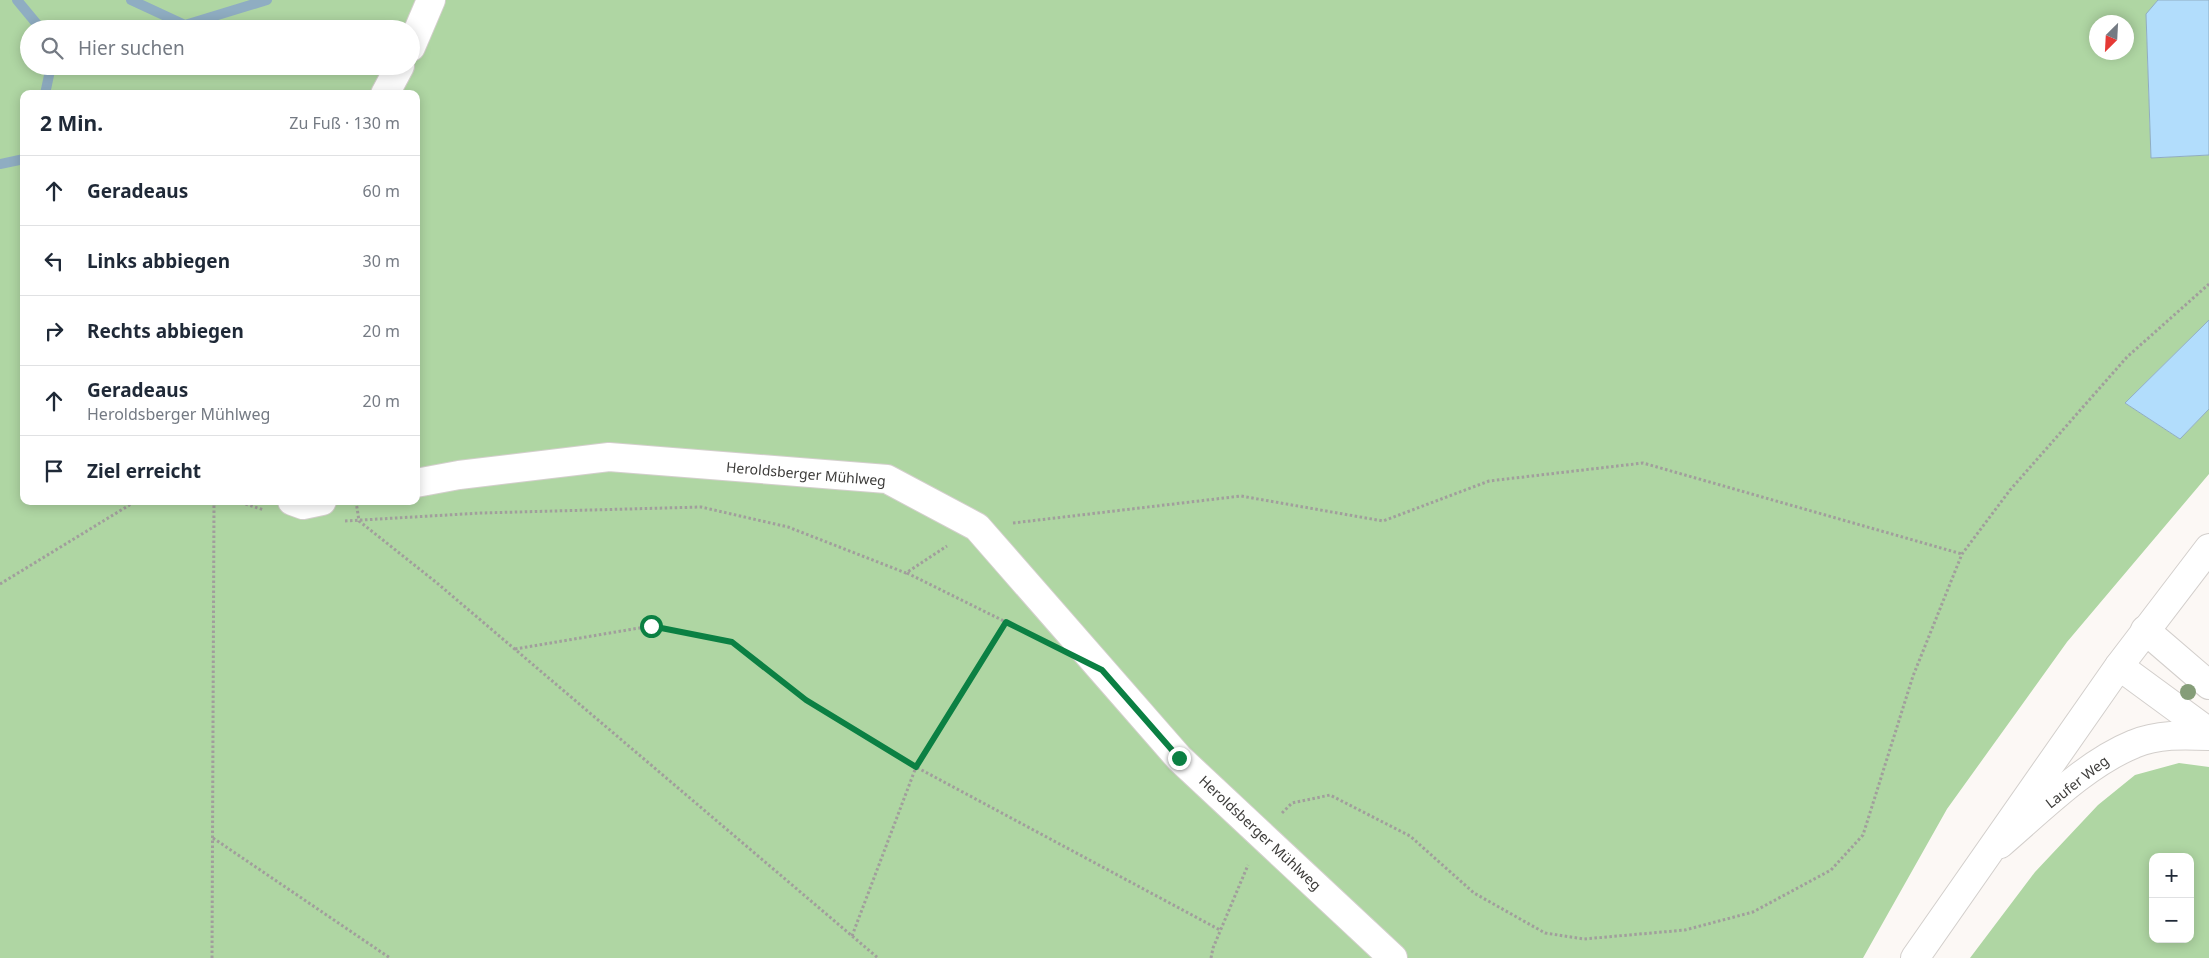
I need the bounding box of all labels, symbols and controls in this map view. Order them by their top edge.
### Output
north arrow [2089,15,2134,60]
search box [20,20,420,75]
icon: search [38,34,66,62]
text: Hier suchen [78,35,185,61]
text: 2 Min. [40,109,103,137]
text: Zu Fuß · 130 m [289,112,400,134]
icon: ahead [40,177,68,205]
text: Geradeaus [87,178,188,204]
text: 60 m [363,180,400,202]
icon: left [40,247,68,275]
text: Links abbiegen [87,248,230,274]
text: 30 m [363,250,400,272]
icon: right [40,317,68,345]
text: Rechts abbiegen [87,318,244,344]
text: 20 m [363,320,400,342]
text: Geradeaus [87,377,188,403]
icon: ahead [40,387,68,415]
text: 20 m [363,390,400,412]
text: Heroldsberger Mühlweg [87,403,270,425]
icon: arrive [40,457,68,485]
street label: Heroldsberger Mühlweg [725,457,887,490]
text: Ziel erreicht [87,458,201,484]
route start [640,615,663,638]
route end [1168,747,1191,770]
street label: Laufer Weg [2041,751,2112,812]
street label: Heroldsberger Mühlweg [1195,771,1325,894]
map controls [2149,853,2194,943]
button: + [2149,853,2194,898]
button: − [2149,898,2194,943]

